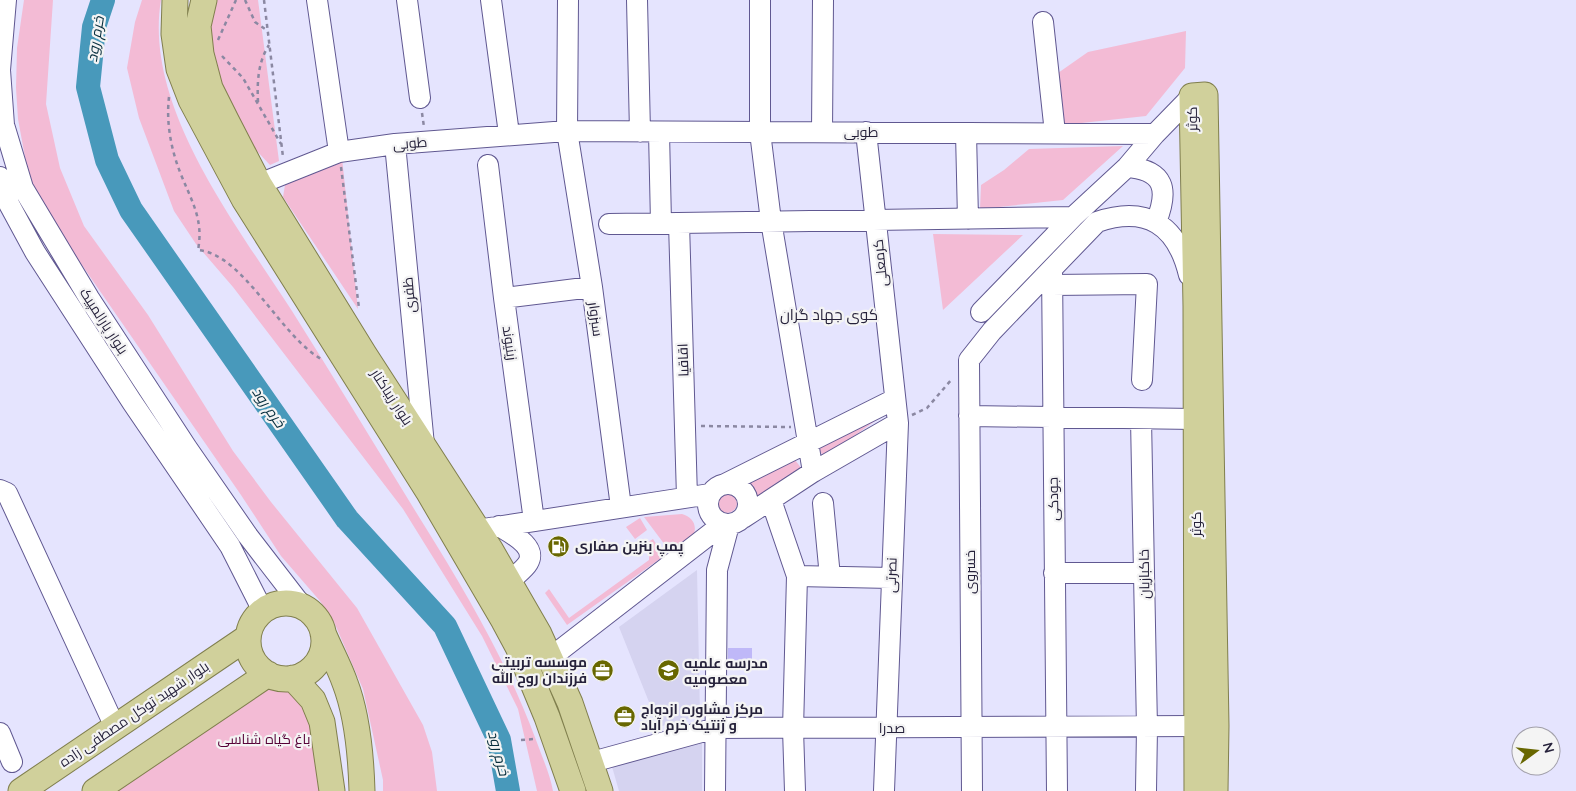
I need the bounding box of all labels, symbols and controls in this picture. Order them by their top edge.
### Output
water label: خرم رود [82,14,109,63]
street label: کوثر [1183,106,1201,133]
street label: طوبی [844,123,878,141]
street label: طوبی [392,133,428,153]
street label: کرمعلی [869,238,891,288]
street label: ظفری [398,276,420,314]
street label: بلوار پارالمپیک [75,284,132,358]
street label: سبزوار [585,299,607,338]
district label: کوی جهاد گران [780,305,878,325]
street label: زینیوند [499,324,521,362]
street label: اقاقیا [673,343,693,377]
street label: بلوار زیباکنار [367,365,417,429]
water label: خرم رود [247,383,290,432]
street label: جودکی [1044,477,1062,521]
street label: کوثر [1187,512,1205,537]
fuel station icon: پمپ بنزین صفاری [547,534,571,558]
place label: پمپ بنزین صفاری [575,537,683,557]
street label: خاکبازیان [1135,549,1153,599]
street label: خسروی [961,550,979,594]
street label: نصرتی [881,557,901,593]
place label: موسسه تربیتی فرزندان روح الله [491,653,587,688]
place label: مدرسه علمیه معصومیه [684,654,768,688]
street label: بلوار شهید توکل مصطفی زاده [56,657,212,771]
office icon: موسسه تربیتی فرزندان روح الله [591,658,615,682]
school or university icon: مدرسه علمیه معصومیه [656,659,680,683]
place label: مرکز مشاوره ازدواج و ژنتیک خرم آباد [641,700,763,735]
office icon: مرکز مشاوره ازدواج و ژنتیک خرم آباد [613,705,637,729]
street label: صدرا [879,719,905,737]
north arrow [1511,726,1561,776]
water label: خرم رود [483,728,514,778]
park label: باغ گیاه شناسی [218,730,310,748]
text: N [1539,740,1559,755]

